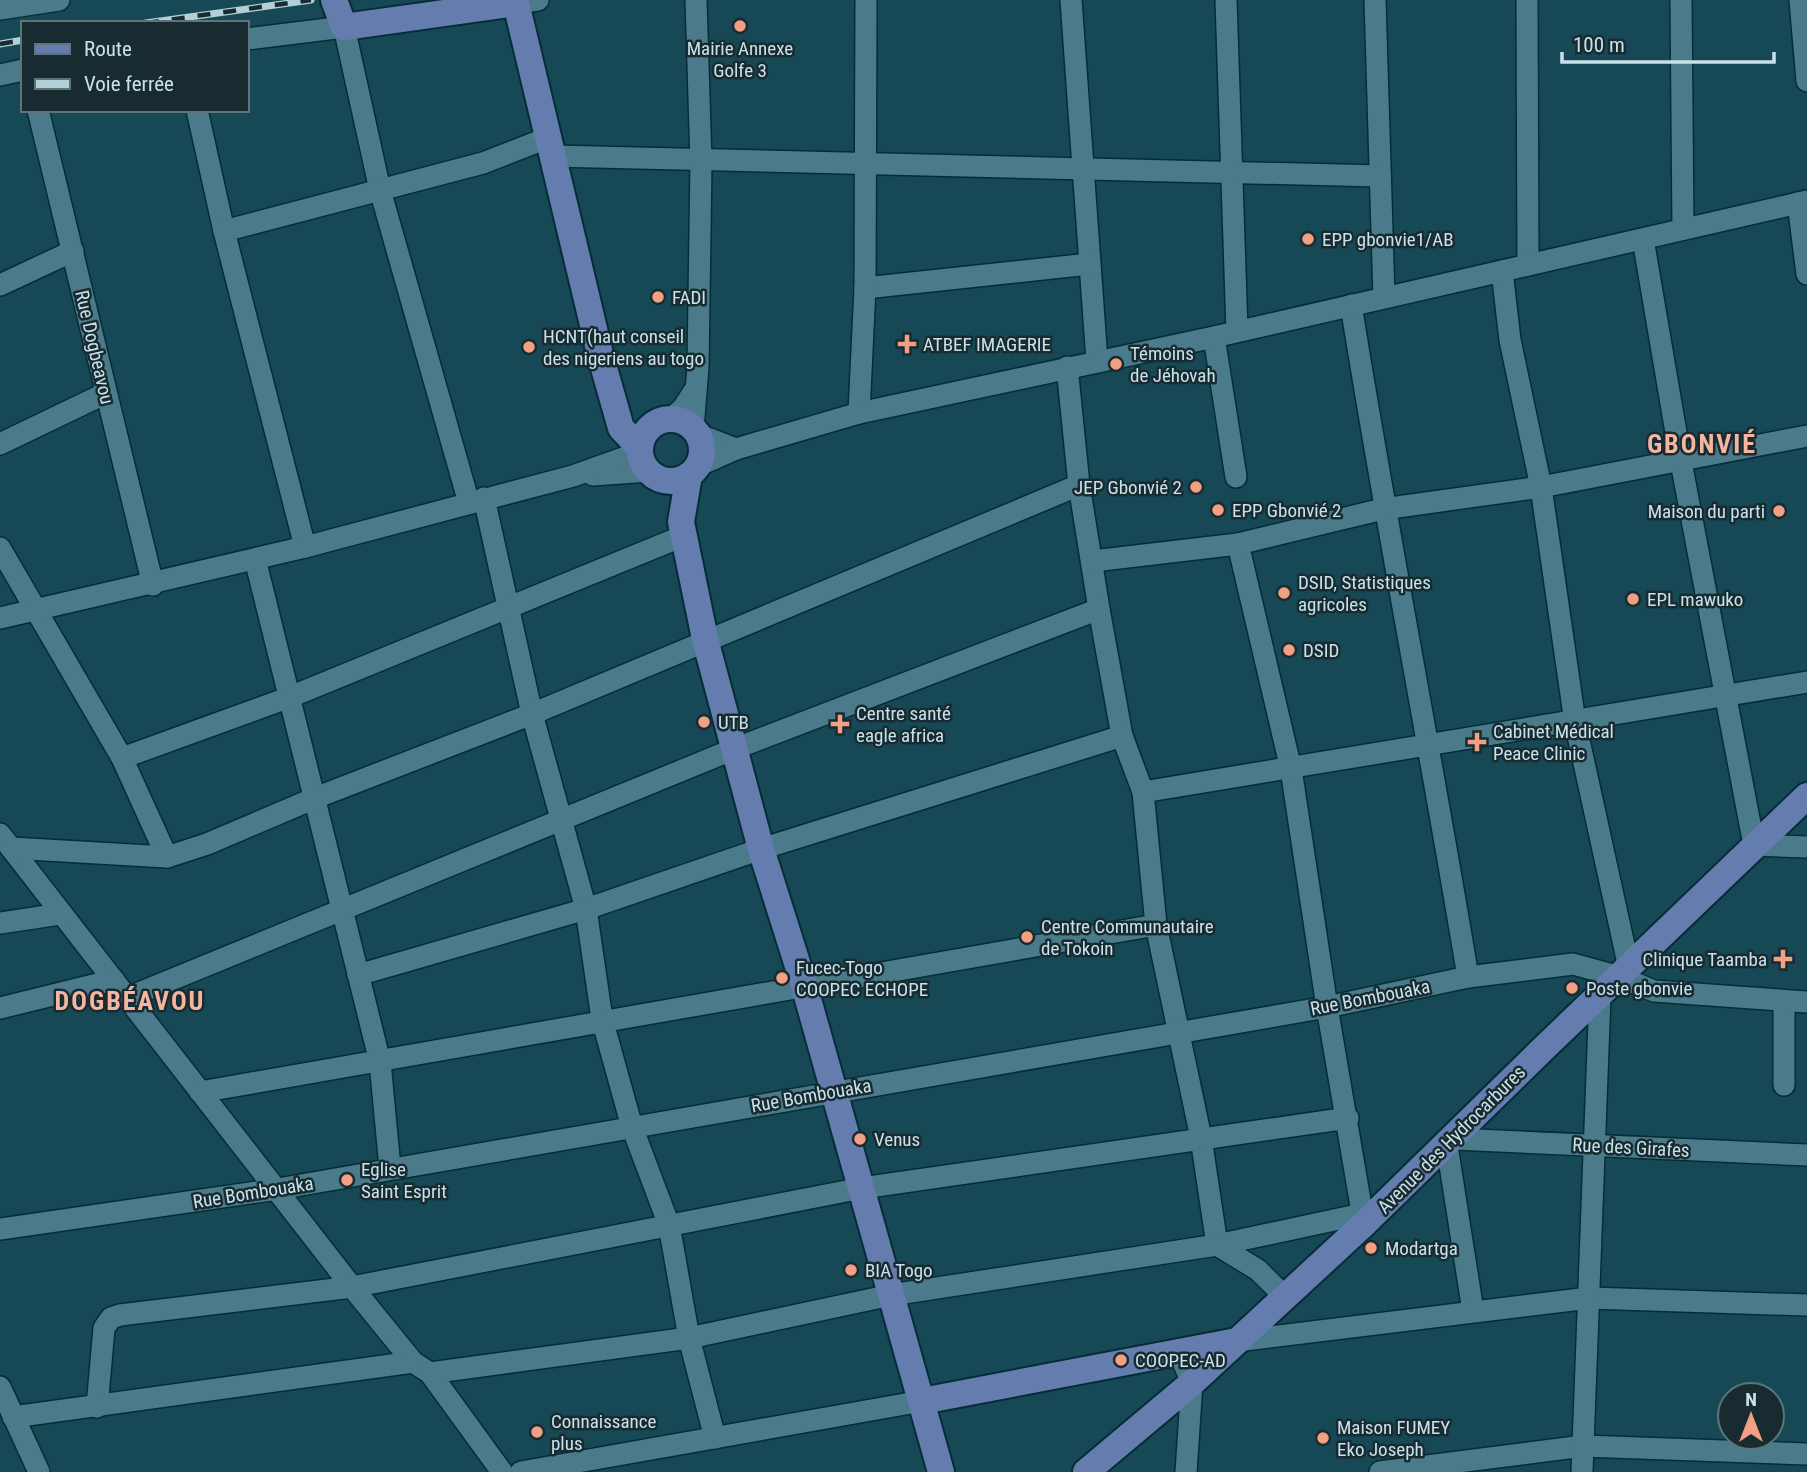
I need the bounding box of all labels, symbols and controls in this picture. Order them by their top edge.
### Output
marker: Mairie Annexe Golfe 3 [732,18,748,34]
legend [21,21,248,112]
scale bar [1562,21,1774,65]
text: 100 m [1573,33,1625,57]
text: Route [84,37,132,61]
place label: Mairie Annexe Golfe 3 [687,37,793,82]
text: Voie ferrée [84,72,174,96]
place label: EPP gbonvie1/AB [1322,228,1454,251]
marker: EPP gbonvie1/AB [1300,231,1316,247]
place label: FADI [672,286,706,309]
street label: Rue Dogbeavou [70,288,119,406]
marker: FADI [650,289,666,305]
place label: HCNT(haut conseil des nigeriens au togo [543,325,704,370]
place label: ATBEF IMAGERIE [923,333,1051,356]
marker: ATBEF IMAGERIE [897,334,917,354]
marker: HCNT(haut conseil des nigeriens au togo [521,339,537,355]
place label: Témoins de Jéhovah [1130,342,1216,387]
marker: Témoins de Jéhovah [1108,356,1124,372]
district label: GBONVIÉ [1647,429,1757,459]
place label: JEP Gbonvié 2 [1074,476,1182,499]
marker: JEP Gbonvié 2 [1188,479,1204,495]
place label: EPP Gbonvié 2 [1232,499,1341,522]
place label: Maison du parti [1648,500,1765,523]
marker: EPP Gbonvié 2 [1210,502,1226,518]
marker: Maison du parti [1771,503,1787,519]
place label: DSID, Statistiques agricoles [1298,571,1431,616]
marker: DSID, Statistiques agricoles [1276,585,1292,601]
place label: EPL mawuko [1647,588,1743,611]
marker: EPL mawuko [1625,591,1641,607]
place label: DSID [1303,639,1339,662]
marker: DSID [1281,642,1297,658]
place label: Centre santé eagle africa [856,702,951,747]
place label: UTB [718,711,749,734]
marker: UTB [696,714,712,730]
marker: Centre santé eagle africa [830,714,850,734]
place label: Cabinet Médical Peace Clinic [1493,720,1614,765]
marker: Cabinet Médical Peace Clinic [1467,732,1487,752]
place label: Centre Communautaire de Tokoin [1041,915,1214,960]
marker: Centre Communautaire de Tokoin [1019,929,1035,945]
place label: Clinique Taamba [1643,948,1767,971]
marker: Clinique Taamba [1773,949,1793,969]
place label: Fucec-Togo COOPEC ECHOPE [796,956,928,1001]
marker: Fucec-Togo COOPEC ECHOPE [774,970,790,986]
street label: Rue Bombouaka [1308,975,1432,1020]
place label: Poste gbonvie [1586,977,1692,1000]
marker: Poste gbonvie [1564,980,1580,996]
district label: DOGBÉAVOU [55,986,205,1016]
street label: Avenue des Hydrocarbures [1373,1061,1530,1218]
street label: Rue Bombouaka [749,1074,873,1117]
place label: Venus [874,1128,920,1151]
marker: Venus [852,1131,868,1147]
street label: Rue des Girafes [1572,1133,1690,1162]
place label: Eglise Saint Esprit [361,1158,447,1203]
street label: Rue Bombouaka [191,1172,315,1213]
marker: Eglise Saint Esprit [339,1172,355,1188]
place label: Modartga [1385,1237,1458,1260]
marker: Modartga [1363,1240,1379,1256]
place label: BIA Togo [865,1259,933,1282]
marker: BIA Togo [843,1262,859,1278]
place label: COOPEC-AD [1135,1349,1226,1372]
marker: COOPEC-AD [1113,1352,1129,1368]
north arrow [1716,1381,1786,1451]
text: N [1745,1388,1757,1411]
place label: Connaissance plus [551,1410,657,1455]
place label: Maison FUMEY Eko Joseph [1337,1416,1450,1461]
marker: Connaissance plus [529,1424,545,1440]
marker: Maison FUMEY Eko Joseph [1315,1430,1331,1446]

